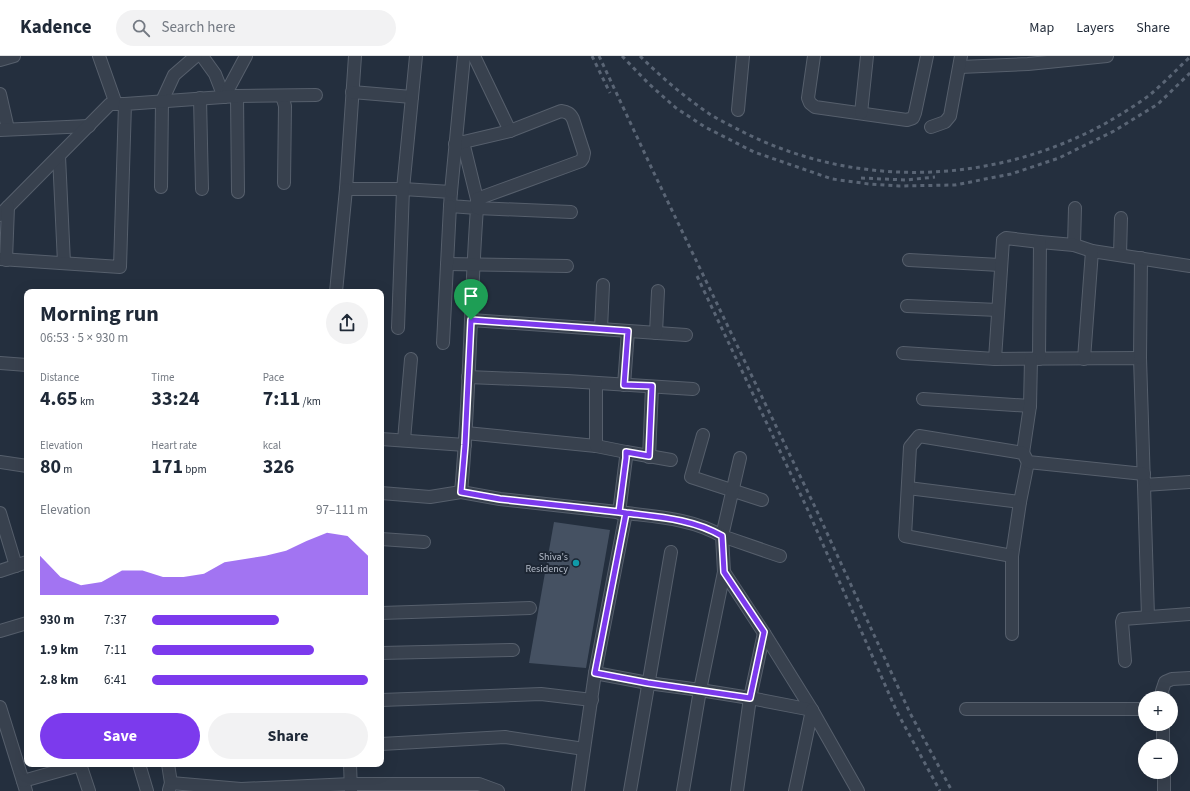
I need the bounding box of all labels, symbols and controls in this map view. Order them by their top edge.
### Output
search box [116,10,396,46]
text: Kadence [20,14,92,41]
icon: search [130,17,152,39]
text: Search here [162,17,235,38]
text: Map [1029,18,1054,38]
text: Layers [1076,18,1114,38]
text: Share [1136,18,1170,38]
pin [454,279,488,320]
icon: arrive [460,285,482,307]
text: Morning run [40,298,159,330]
button: share [326,302,368,344]
text: 06:53 · 5 × 930 m [40,329,128,347]
text: Distance [40,370,79,385]
text: Time [151,370,175,385]
text: Pace [263,370,284,385]
text: 4.65 [40,385,78,413]
text: 33:24 [151,385,200,413]
text: 7:11 [263,385,300,413]
text: km [78,394,94,409]
text: /km [300,394,321,409]
text: Elevation [40,438,83,453]
text: Heart rate [151,438,197,453]
text: kcal [263,438,281,453]
text: 80 [40,453,61,481]
text: 171 [151,453,183,481]
text: 326 [263,453,294,481]
text: m [61,462,72,477]
text: bpm [183,462,207,477]
text: Elevation [40,501,91,519]
text: 97–111 m [316,501,368,519]
place label: Shiva's Residency [526,550,568,576]
marker: Shiva's Residency [571,558,581,568]
text: 930 m [40,611,74,629]
text: 7:37 [104,611,127,629]
text: 1.9 km [40,641,79,659]
text: 7:11 [104,641,127,659]
text: 2.8 km [40,671,79,689]
text: 6:41 [104,671,127,689]
map controls [1138,691,1178,779]
button: + [1138,691,1178,731]
button: Save [40,713,200,759]
button: Share [208,713,368,759]
button: − [1138,739,1178,779]

